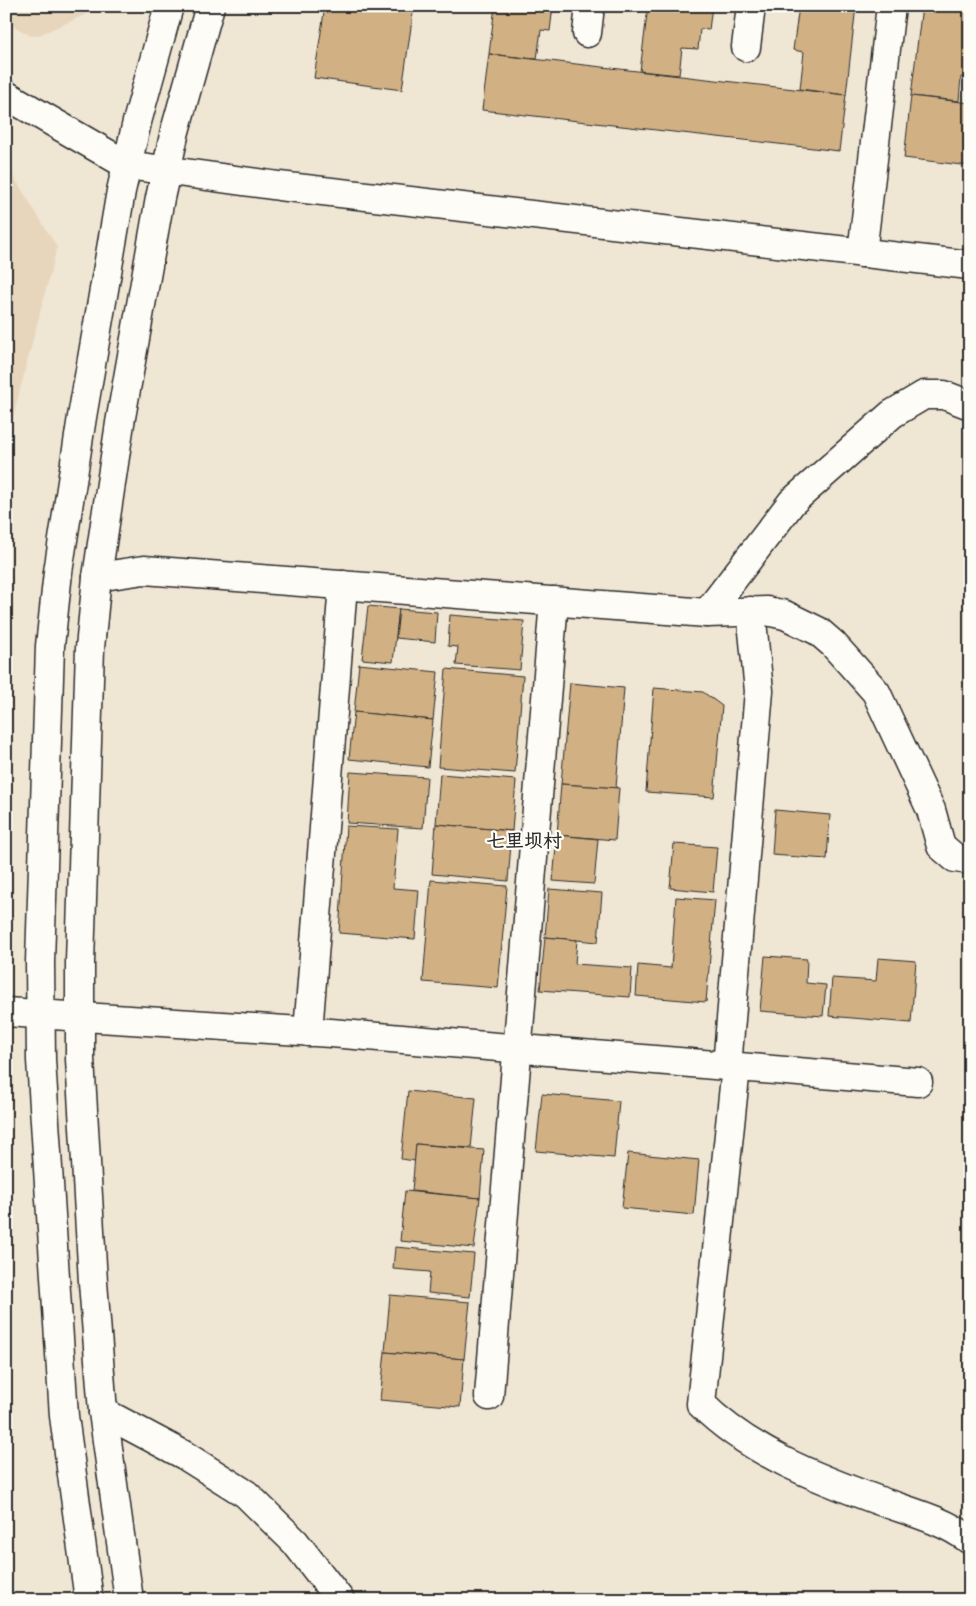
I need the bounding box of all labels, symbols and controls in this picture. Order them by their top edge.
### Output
district label: 七里坝村 [486,830,562,853]

